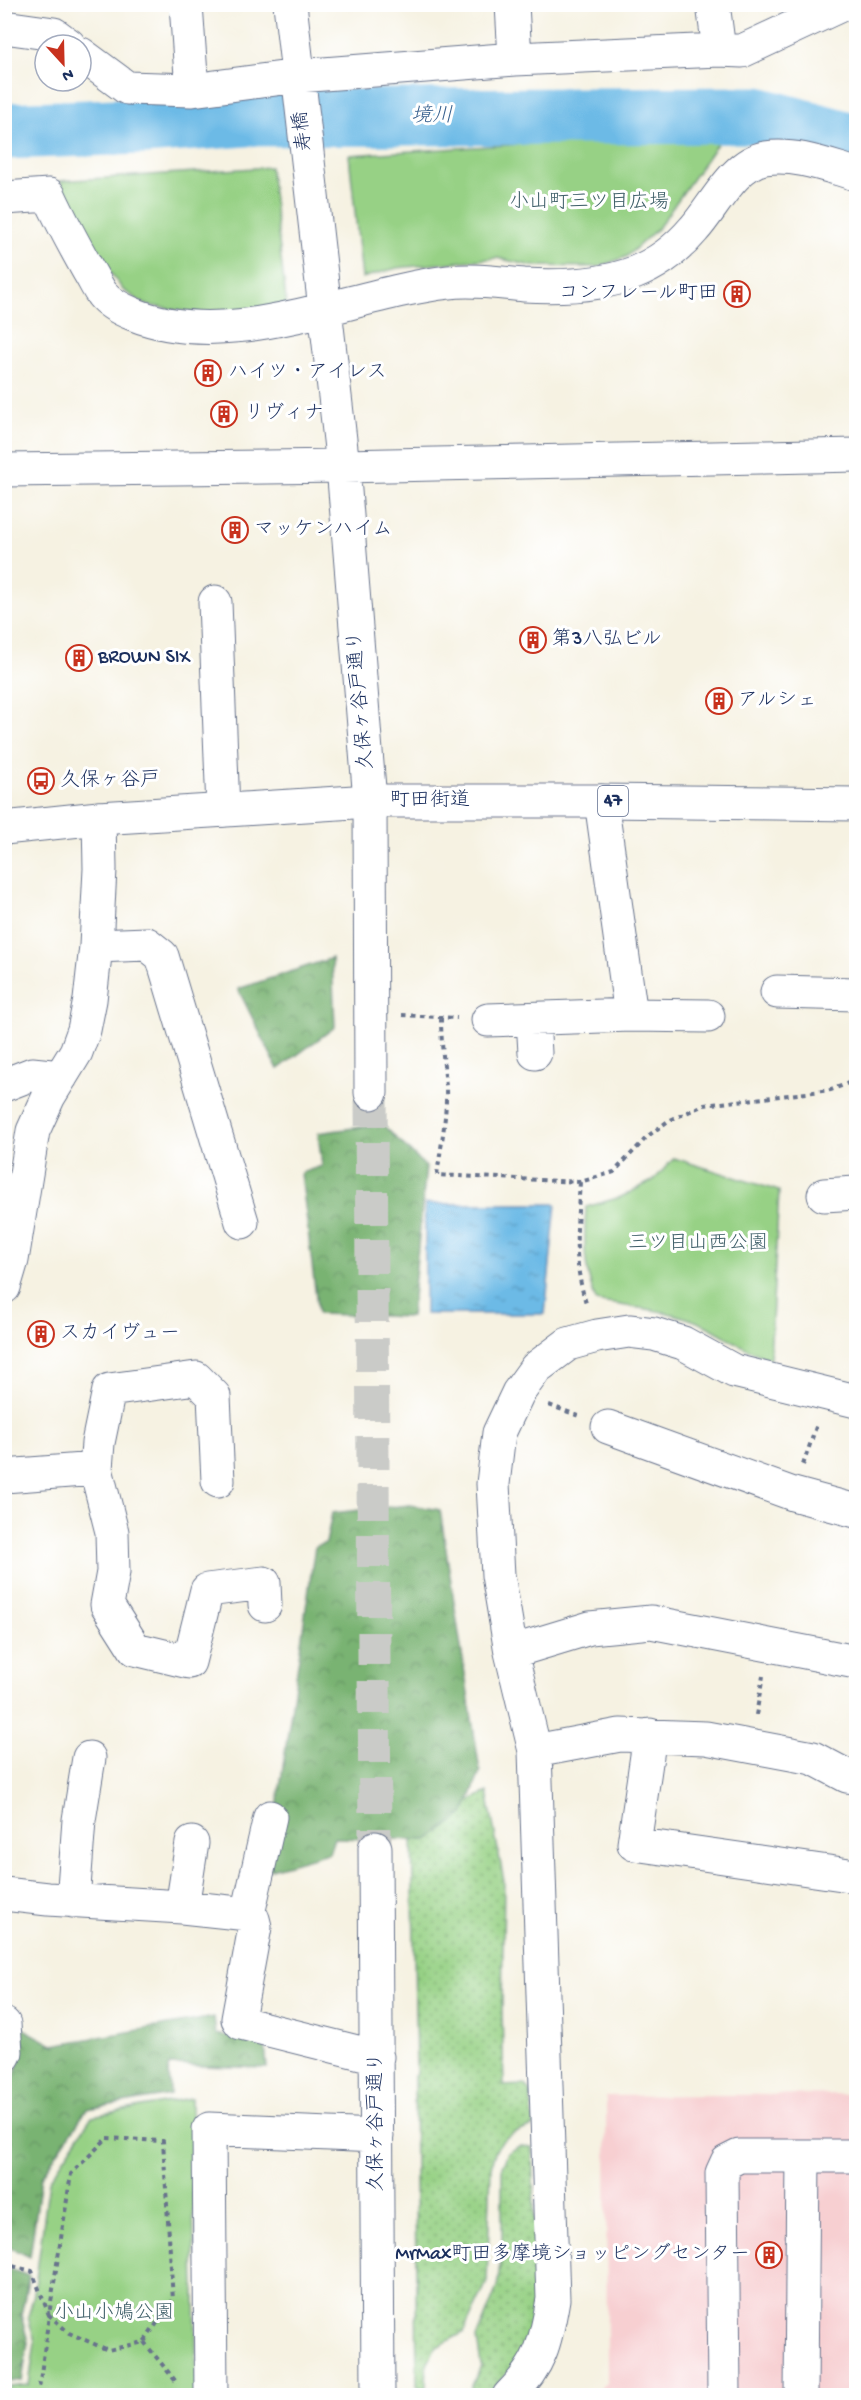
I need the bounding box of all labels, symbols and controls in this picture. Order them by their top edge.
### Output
north arrow [33,33,93,93]
text: N [58,63,76,85]
water label: 境川 [411,104,453,130]
street label: 寿橋 [288,110,318,152]
park label: 小山町三ツ目広場 [509,191,669,215]
building icon: コンフレール町田 [722,279,752,309]
place label: コンフレール町田 [558,283,718,306]
building icon: ハイツ・アイレス [193,358,223,388]
place label: ハイツ・アイレス [228,362,387,385]
building icon: リヴィナ [209,399,239,429]
place label: リヴィナ [244,402,324,426]
building icon: マッケンハイム [220,515,250,545]
place label: マッケンハイム [254,519,392,542]
building icon: 第3八弘ビル [518,625,548,655]
place label: 第3八弘ビル [552,628,662,652]
street label: 久保ヶ谷戸通り [343,629,380,771]
building icon: BROWN SIX [64,643,94,673]
place label: BROWN SIX [97,647,192,670]
building icon: アルシェ [704,686,734,716]
place label: アルシェ [738,690,817,713]
bus stop icon: 久保ヶ谷戸 [26,766,56,796]
place label: 久保ヶ谷戸 [60,769,160,793]
road number: 47 [598,786,628,816]
street label: 町田街道 [390,789,470,813]
park label: 三ツ目山西公園 [628,1232,768,1256]
building icon: スカイヴュー [26,1319,56,1349]
place label: スカイヴュー [60,1322,180,1346]
street label: 久保ヶ谷戸通り [365,2052,389,2192]
building icon: MrMax町田多摩境ショッピングセンター [754,2240,784,2270]
place label: MrMax町田多摩境ショッピングセンター [395,2242,750,2267]
park label: 小山小鳩公園 [54,2301,174,2326]

